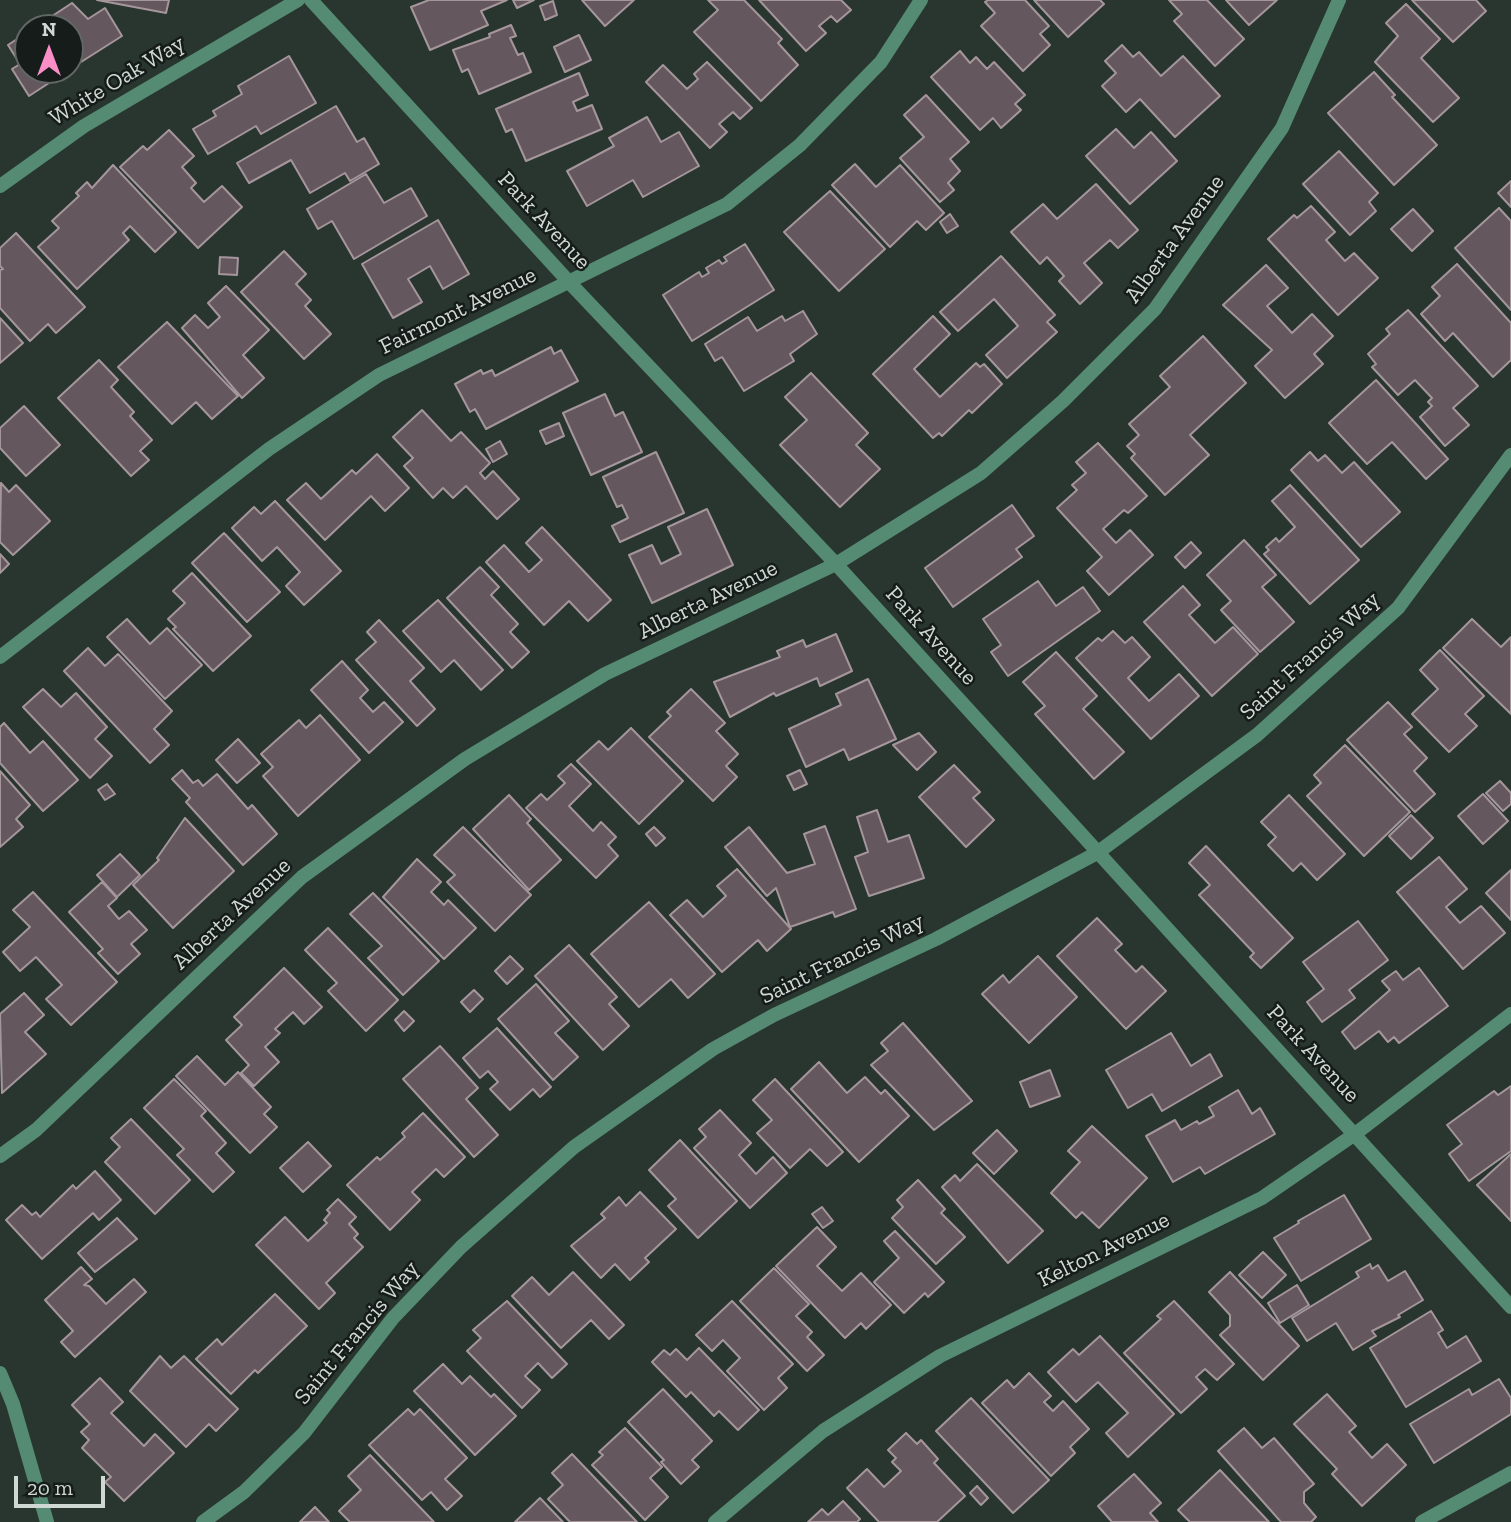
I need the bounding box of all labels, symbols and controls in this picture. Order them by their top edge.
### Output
north arrow [14,14,84,84]
text: N [42,18,56,41]
street label: White Oak Way [44,30,190,132]
street label: Park Avenue [492,166,596,276]
street label: Alberta Avenue [1119,170,1231,308]
street label: Fairmont Avenue [375,261,541,361]
street label: Alberta Avenue [634,554,782,646]
street label: Park Avenue [879,581,983,691]
street label: Saint Francis Way [1234,586,1386,726]
street label: Alberta Avenue [167,852,297,976]
street label: Saint Francis Way [756,907,928,1011]
street label: Park Avenue [1261,999,1365,1109]
street label: Kelton Avenue [1034,1206,1174,1294]
street label: Saint Francis Way [289,1256,425,1410]
scale bar [18,1462,108,1506]
text: 20 m [27,1475,73,1500]

